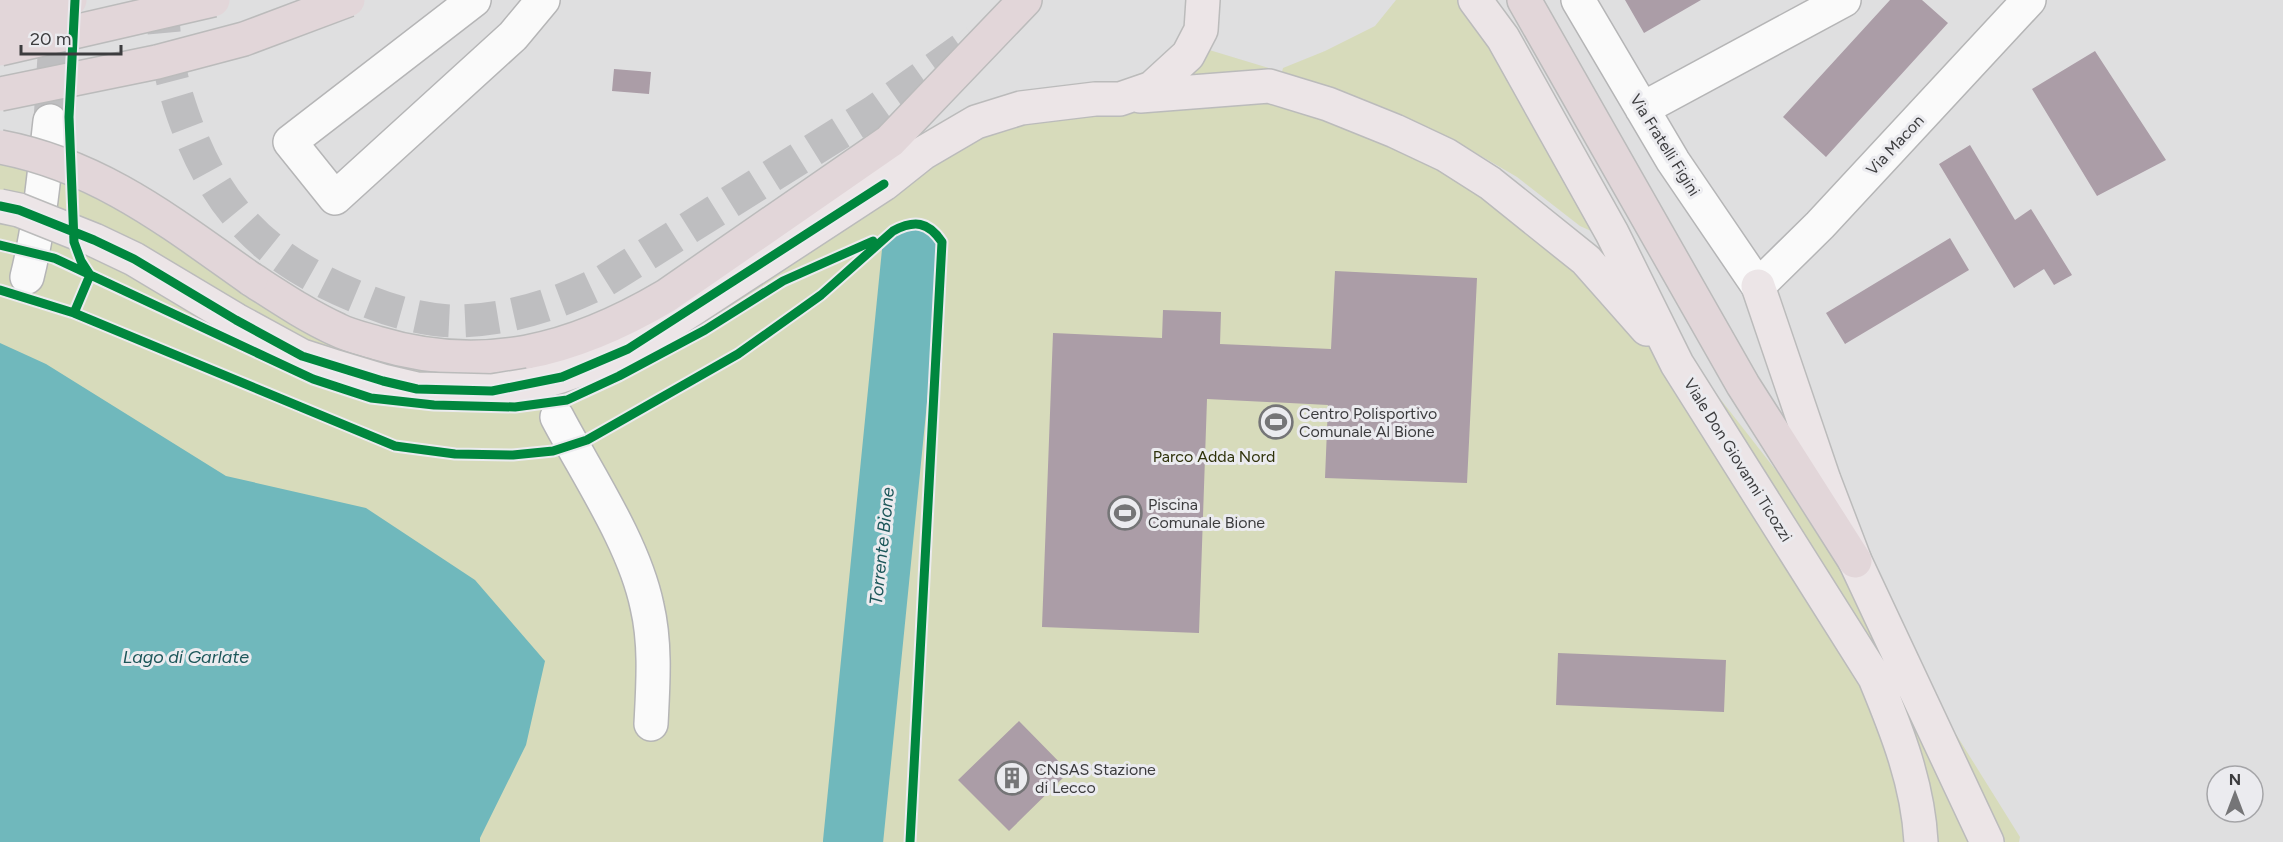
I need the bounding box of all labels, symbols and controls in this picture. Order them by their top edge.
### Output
scale bar [21,18,122,56]
text: 20 m [30,28,71,50]
street label: Via Fratelli Figini [1626,91,1704,199]
street label: Via Macon [1862,111,1928,179]
street label: Viale Don Giovanni Ticozzi [1680,375,1796,545]
sports icon: Centro Polisportivo Comunale Al Bione [1258,404,1294,440]
place label: Centro Polisportivo Comunale Al Bione [1299,404,1437,441]
park label: Parco Adda Nord [1153,447,1275,466]
water label: Torrente Bione [865,486,899,606]
sports icon: Piscina Comunale Bione [1107,495,1143,531]
place label: Piscina Comunale Bione [1148,495,1265,532]
water label: Lago di Garlate [123,646,249,668]
building icon: CNSAS Stazione di Lecco [994,760,1030,796]
place label: CNSAS Stazione di Lecco [1035,760,1156,797]
north arrow [2205,764,2265,824]
text: N [2229,770,2241,789]

